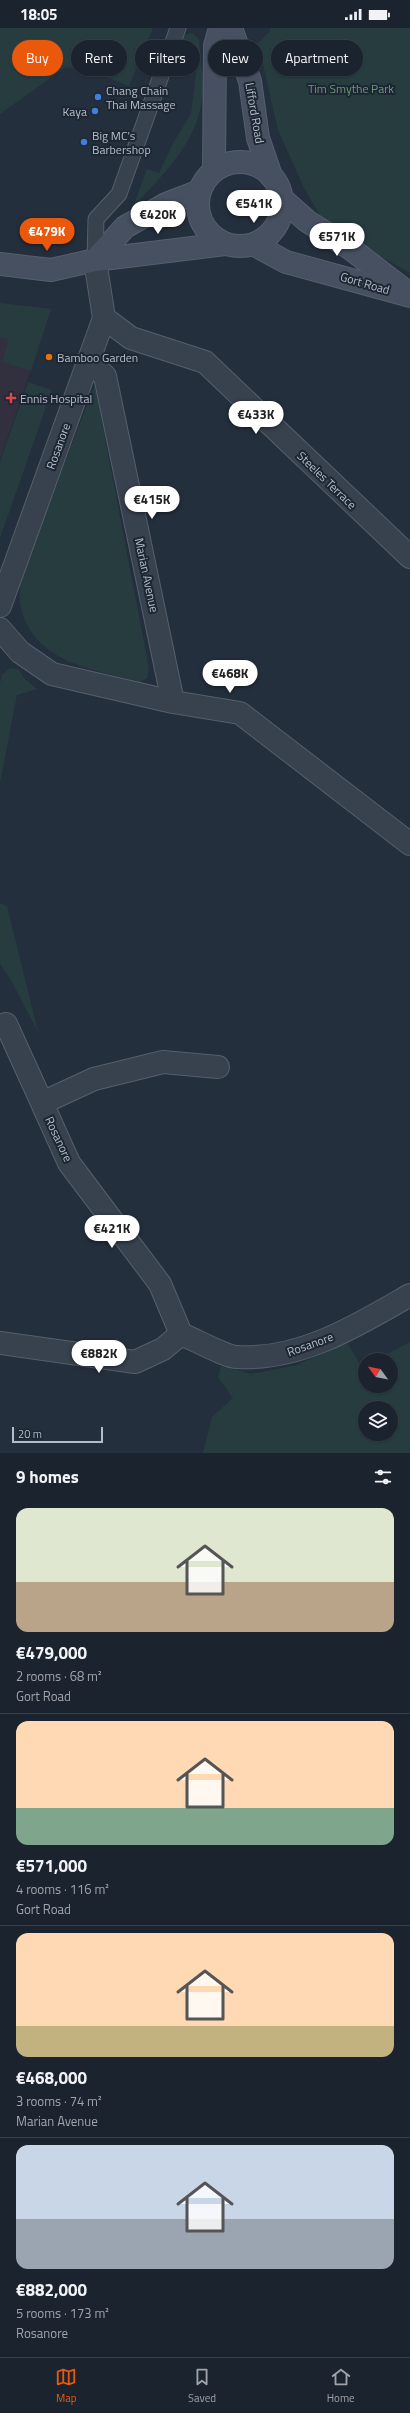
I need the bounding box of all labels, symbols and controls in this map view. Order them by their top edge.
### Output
text: 18:05 [20,3,57,26]
chip: Buy [12,40,63,76]
chip: Rent [71,40,127,76]
chip: Filters [135,40,200,76]
chip: New [208,40,263,76]
chip: Apartment [271,40,363,76]
park label: Tim Smythe Park [308,79,394,98]
place label: Chang Chain Thai Massage [106,81,176,114]
street label: Lifford Road [240,81,270,145]
marker: Chang Chain Thai Massage [93,92,103,102]
place label: Kaya [63,102,87,121]
marker: Kaya [90,106,100,116]
place label: Big MC's Barbershop [92,126,151,159]
marker: Big MC's Barbershop [79,137,89,147]
pin: €541K [226,190,282,224]
text: €541K [236,193,272,213]
pin: €420K [130,201,186,235]
text: €420K [140,204,176,224]
pin: €479K [19,218,75,252]
text: €479K [29,221,65,241]
pin: €571K [309,223,365,257]
text: €571K [319,226,355,246]
street label: Gort Road [338,267,392,299]
place label: Bamboo Garden [57,348,138,367]
marker: Bamboo Garden [44,352,54,362]
place label: Ennis Hospital [20,389,92,408]
marker: Ennis Hospital [5,392,17,404]
pin: €433K [228,401,284,435]
text: €433K [238,404,274,424]
street label: Rosanore [41,420,75,472]
street label: Steeles Terrace [293,447,361,513]
pin: €415K [124,486,180,520]
text: €415K [134,489,170,509]
street label: Marian Avenue [130,536,164,614]
pin: €468K [202,660,258,694]
text: €468K [212,663,248,683]
street label: Rosanore [40,1113,78,1165]
pin: €421K [84,1215,140,1249]
text: €421K [94,1218,130,1238]
street label: Rosanore [284,1327,336,1361]
pin: €882K [71,1340,127,1374]
text: €882K [81,1343,117,1363]
north arrow [358,1353,398,1393]
map controls [358,1353,398,1441]
button: layers [358,1401,398,1441]
scale bar [12,1425,103,1444]
text: 20 m [18,1426,42,1442]
text: 9 homes [16,1464,79,1490]
icon: filters [372,1466,394,1488]
icon: home [169,1534,241,1606]
text: €479,000 [16,1640,87,1666]
text: 2 rooms · 68 m² [16,1666,102,1686]
text: Gort Road [16,1686,71,1706]
icon: home [169,1747,241,1819]
text: €571,000 [16,1853,87,1879]
text: 4 rooms · 116 m² [16,1879,109,1899]
text: Gort Road [16,1899,71,1919]
icon: home [169,1959,241,2031]
text: €468,000 [16,2065,87,2091]
text: 3 rooms · 74 m² [16,2091,102,2111]
text: Marian Avenue [16,2111,98,2131]
icon: home [169,2171,241,2243]
text: €882,000 [16,2277,87,2303]
text: 5 rooms · 173 m² [16,2303,109,2323]
text: Rosanore [16,2323,68,2343]
tab: Map [55,2366,77,2406]
tab: Saved [188,2366,216,2406]
tab: Home [327,2366,355,2406]

